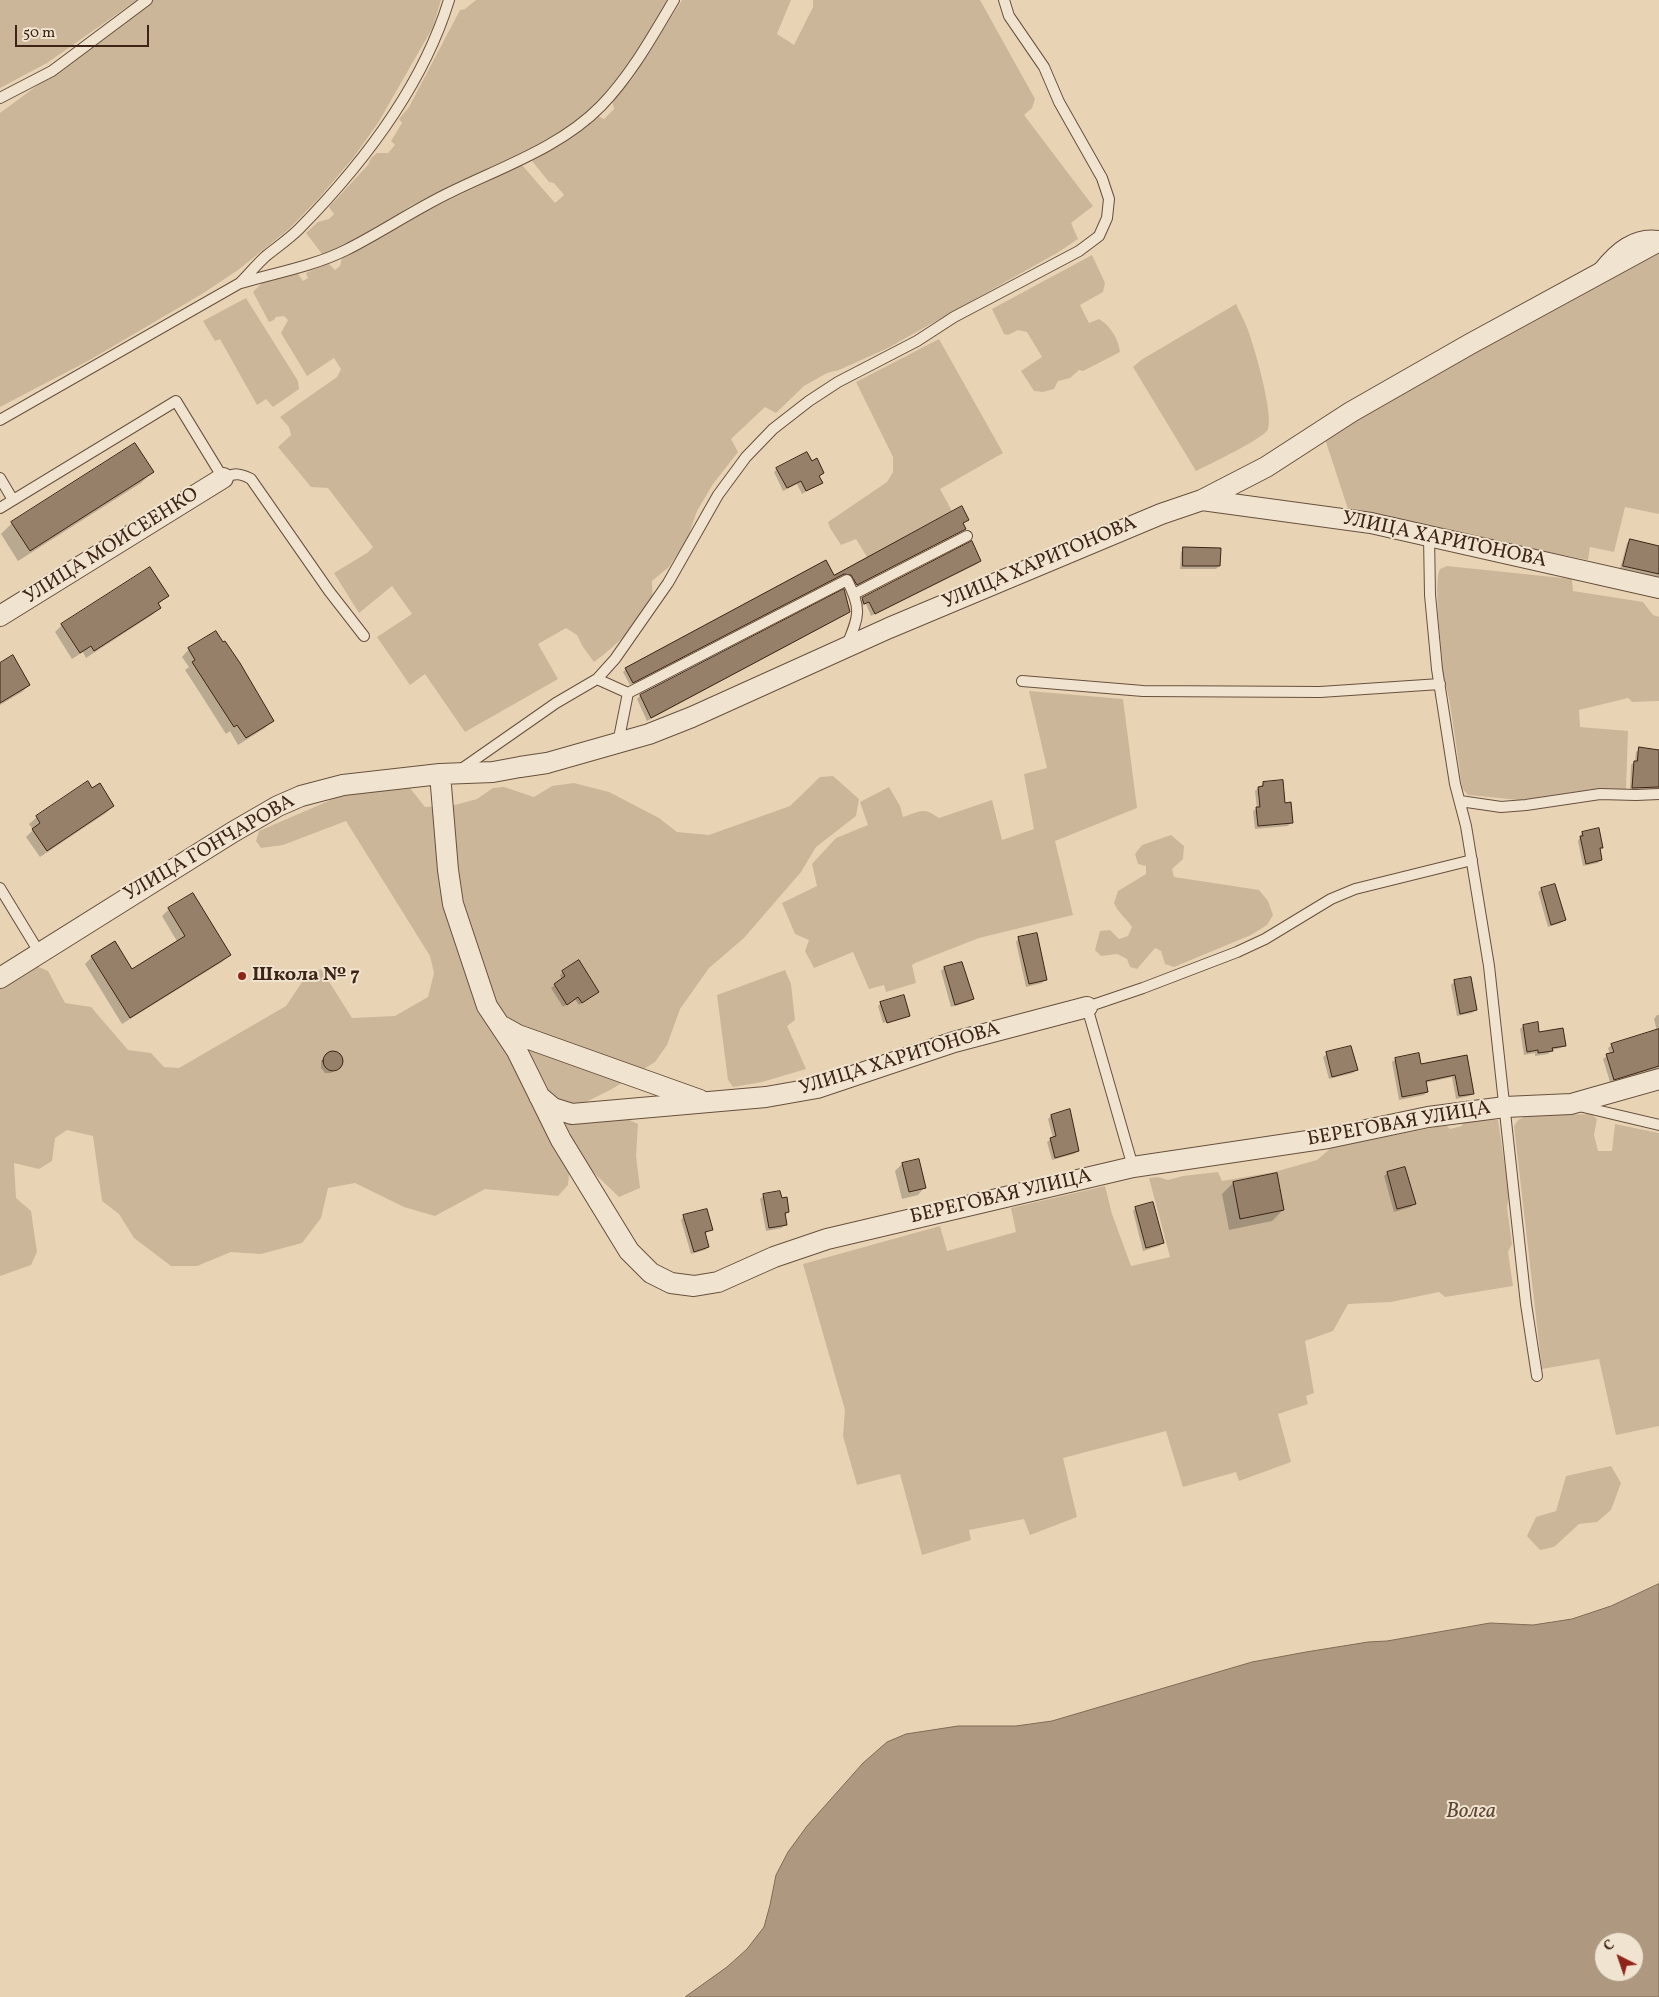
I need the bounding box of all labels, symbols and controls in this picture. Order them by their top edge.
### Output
scale bar [18,15,151,47]
text: 50 m [23,23,55,44]
street label: УЛИЦА МОИСЕЕНКО [20,484,204,610]
street label: УЛИЦА ХАРИТОНОВА [1340,508,1548,574]
street label: УЛИЦА ХАРИТОНОВА [939,512,1141,616]
street label: УЛИЦА ГОНЧАРОВА [120,790,300,908]
place label: Школа № 7 [252,964,360,988]
marker: Школа № 7 [236,970,248,982]
street label: УЛИЦА ХАРИТОНОВА [797,1018,1003,1102]
street label: БЕРЕГОВАЯ УЛИЦА [1306,1097,1492,1153]
street label: БЕРЕГОВАЯ УЛИЦА [908,1165,1094,1231]
water label: Волга [1446,1800,1496,1826]
north arrow [1594,1932,1644,1982]
text: С [1600,1936,1619,1956]

